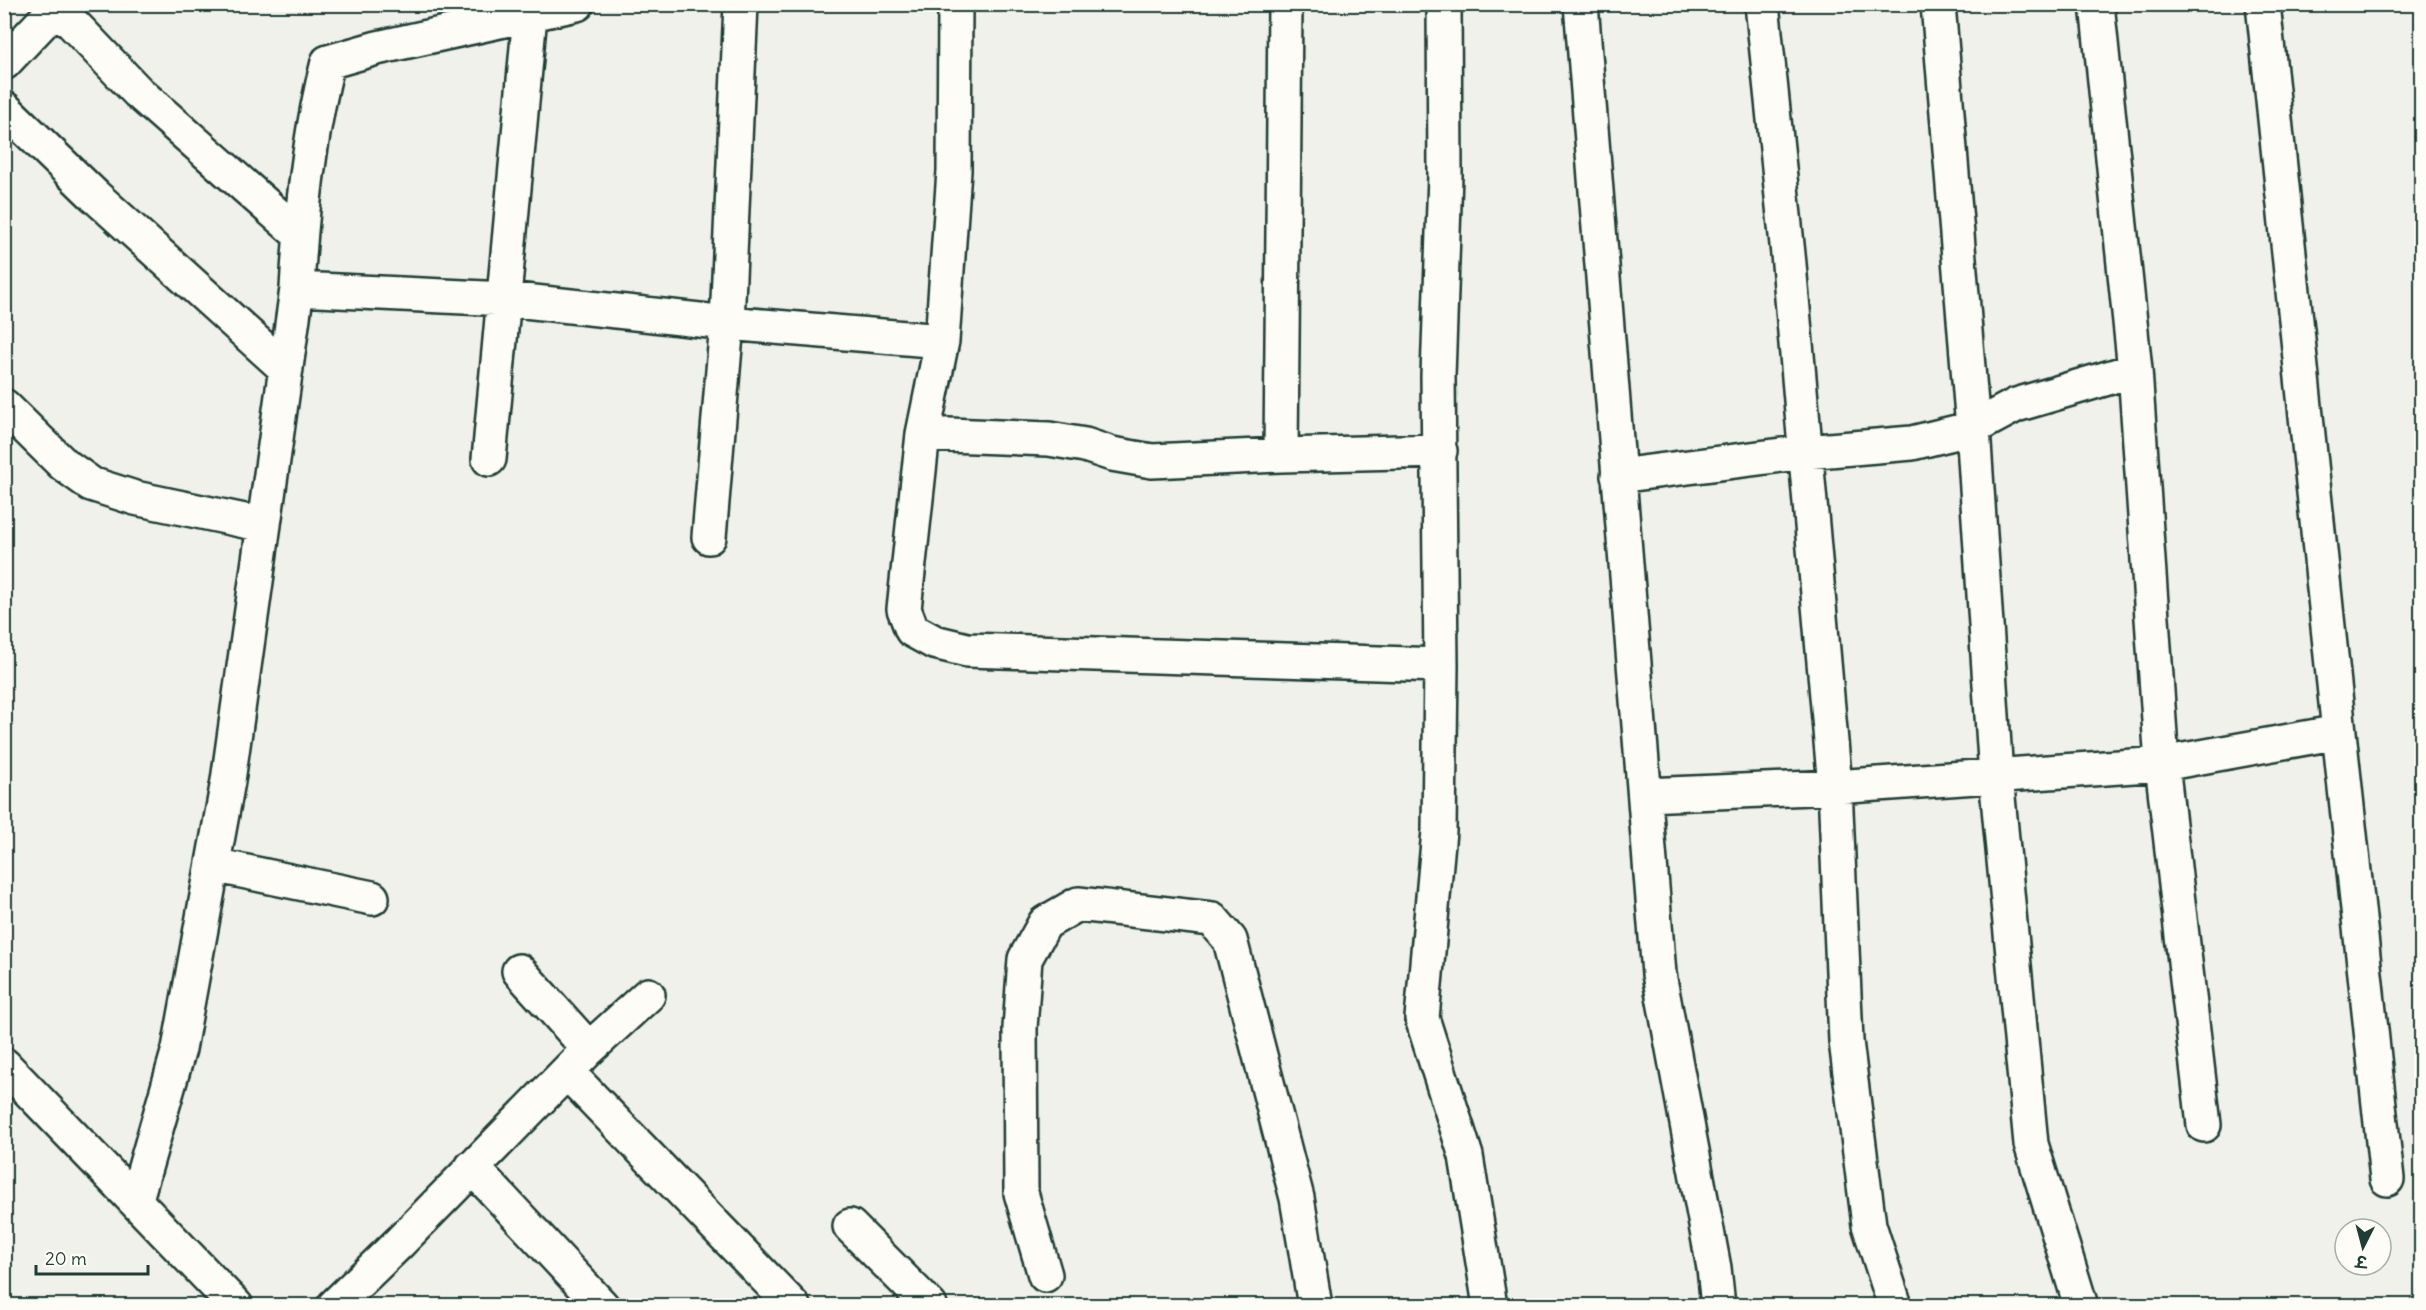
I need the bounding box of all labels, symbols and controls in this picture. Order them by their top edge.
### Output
north arrow [2333,1217,2393,1277]
scale bar [36,1238,148,1276]
text: 20 m [45,1247,87,1270]
text: उ [2354,1251,2370,1273]

